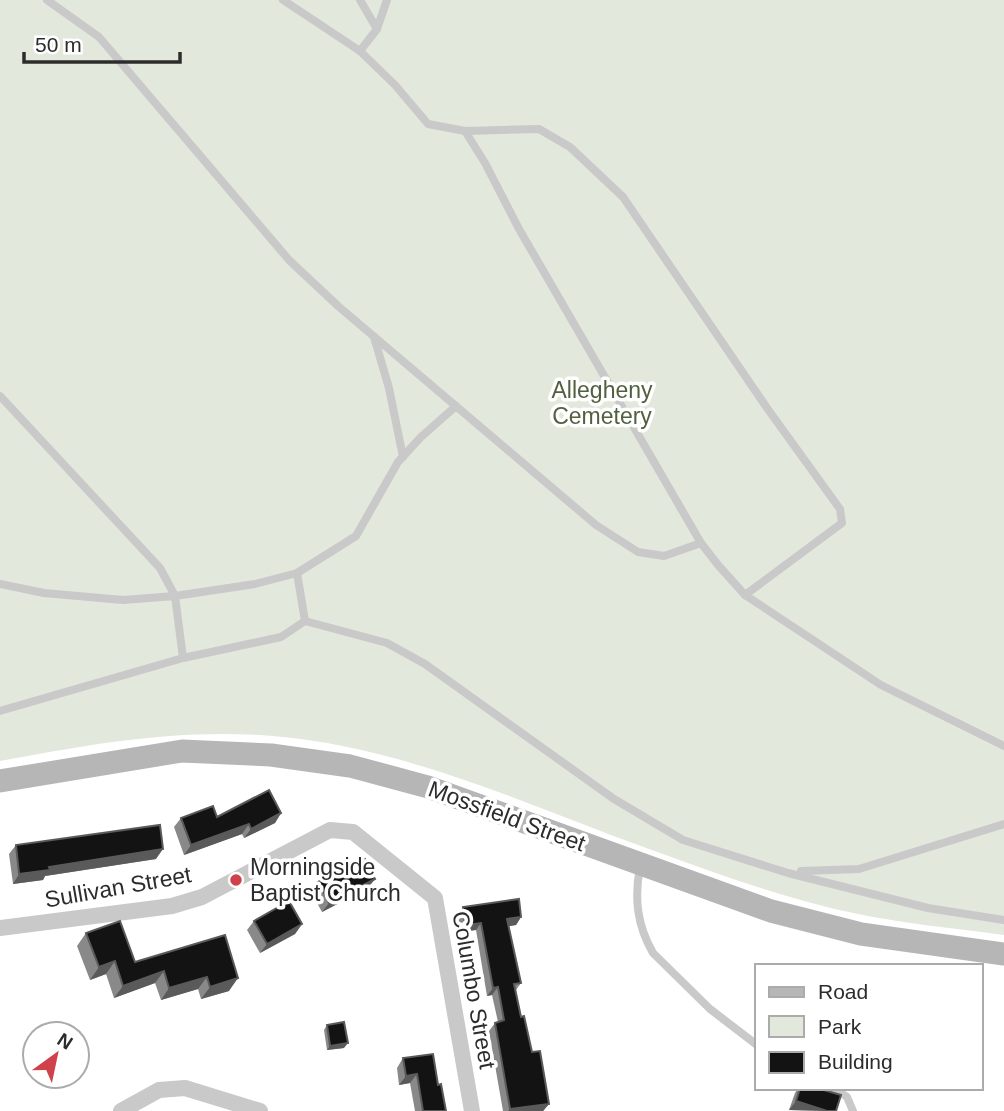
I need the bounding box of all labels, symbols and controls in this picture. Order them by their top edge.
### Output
scale bar [24,21,180,65]
text: 50 m [35,33,82,56]
park label: Allegheny Cemetery [551,377,653,429]
street label: Mossfield Street [425,776,589,857]
place label: Morningside Baptist Church [250,854,401,906]
street label: Sullivan Street [43,861,194,913]
marker: Morningside Baptist Church [228,872,244,888]
street label: Columbo Street [447,909,501,1072]
legend [755,964,983,1090]
text: Road [818,980,868,1003]
text: Park [818,1015,862,1038]
north arrow [21,1020,91,1090]
text: N [54,1029,76,1054]
text: Building [818,1050,893,1073]

